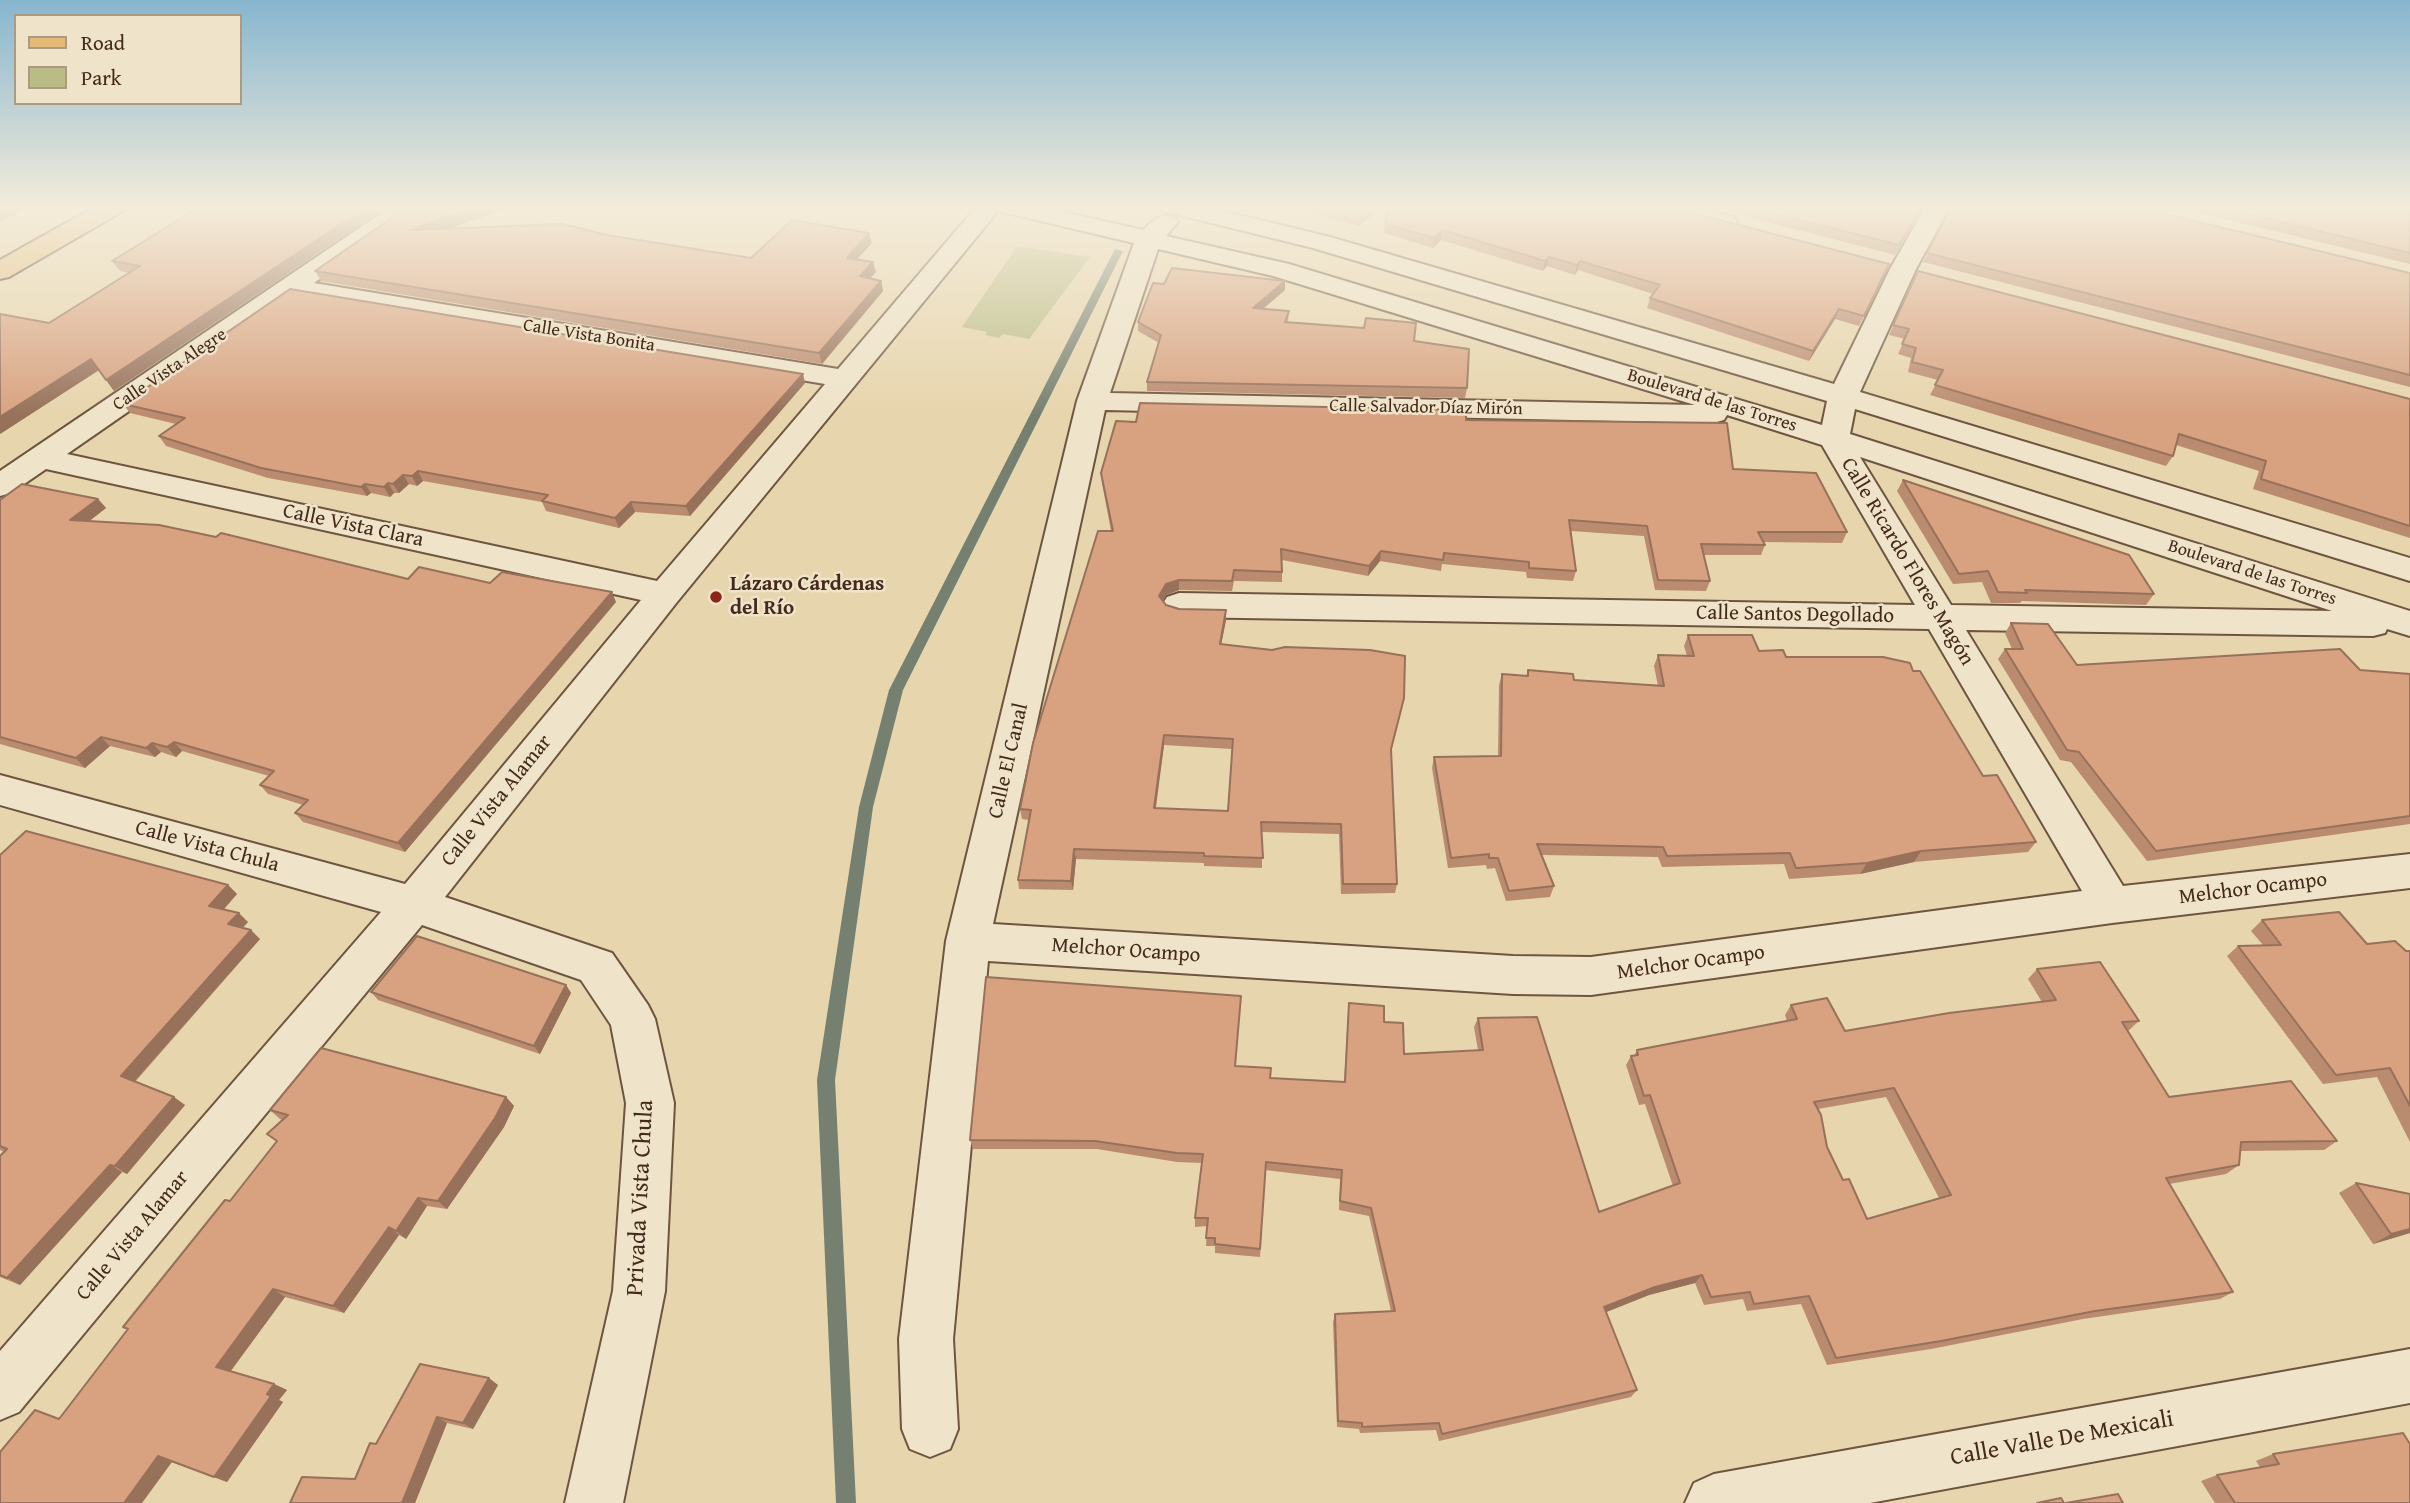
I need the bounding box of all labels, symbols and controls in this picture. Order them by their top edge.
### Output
legend [14,14,242,105]
text: Road [81,27,125,58]
text: Park [81,62,122,93]
street label: Calle Vista Bonita [522,315,656,357]
street label: Calle Vista Alegre [109,324,231,416]
street label: Boulevard de las Torres [1625,365,1799,437]
street label: Calle Salvador Díaz Mirón [1329,396,1523,420]
street label: Calle Ricardo Flores Magón [1835,454,1979,670]
street label: Calle Vista Clara [280,499,426,553]
street label: Boulevard de las Torres [2165,536,2339,610]
place label: Lázaro Cárdenas del Río [730,572,884,622]
marker: Lázaro Cárdenas del Río [708,589,724,605]
street label: Calle Santos Degollado [1696,601,1894,629]
street label: Calle El Canal [983,701,1035,821]
street label: Calle Vista Alamar [436,730,558,872]
street label: Calle Vista Chula [132,816,282,878]
street label: Melchor Ocampo [2178,867,2328,911]
street label: Melchor Ocampo [1051,933,1201,969]
street label: Melchor Ocampo [1616,940,1766,986]
street label: Privada Vista Chula [621,1099,661,1297]
street label: Calle Vista Alamar [71,1166,195,1306]
street label: Calle Valle De Mexicali [1948,1405,2176,1473]

